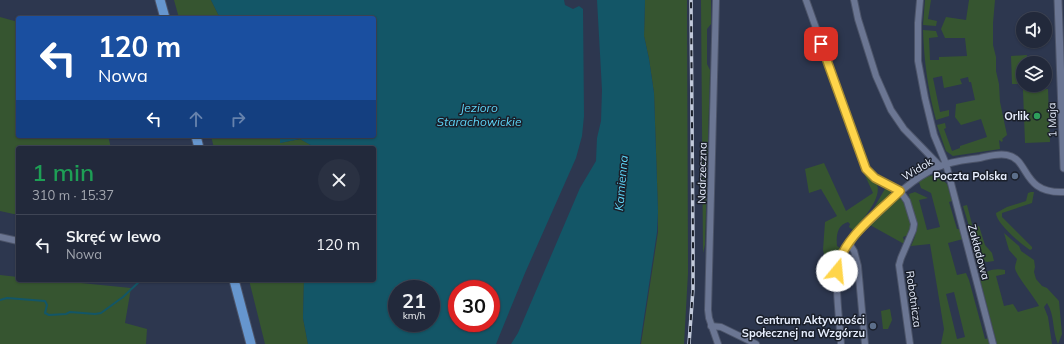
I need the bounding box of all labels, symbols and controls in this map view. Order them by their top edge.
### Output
map controls [1016,12,1052,92]
button: sound [1016,12,1052,48]
pin [804,27,838,61]
text: 120 m [98,29,181,64]
icon: left [32,32,84,84]
icon: arrive [810,33,832,55]
button: layers [1016,56,1052,92]
text: Nowa [98,64,148,87]
water label: Jezioro Starachowickie [437,100,522,129]
street label: 1 Maja [1044,102,1060,138]
icon: left [143,108,165,130]
icon: ahead [185,108,207,130]
icon: right [227,108,249,130]
place label: Orlik [1004,109,1030,123]
marker: Orlik [1032,111,1042,121]
street label: Nadrzeczna [694,142,710,204]
water label: Kamienna [611,154,631,212]
street label: Widok [899,154,935,184]
text: 1 min [32,157,94,187]
button: close [318,159,360,201]
place label: Poczta Polska [933,169,1007,183]
marker: Poczta Polska [1010,171,1020,181]
text: 310 m · 15:37 [32,187,114,203]
street label: Zakładowa [965,223,993,281]
text: Skręć w lewo [66,227,161,246]
icon: left [32,234,54,256]
text: 120 m [316,235,360,254]
text: Nowa [66,246,102,262]
position arrow [816,250,858,292]
street label: Robotnicza [903,270,925,328]
speed limit sign: 30 [448,280,500,332]
text: 21 [402,288,426,313]
text: km/h [403,309,425,322]
place label: Centrum Aktywności Społecznej na Wzgórzu [742,313,865,340]
marker: Centrum Aktywności Społecznej na Wzgórzu [868,321,878,331]

